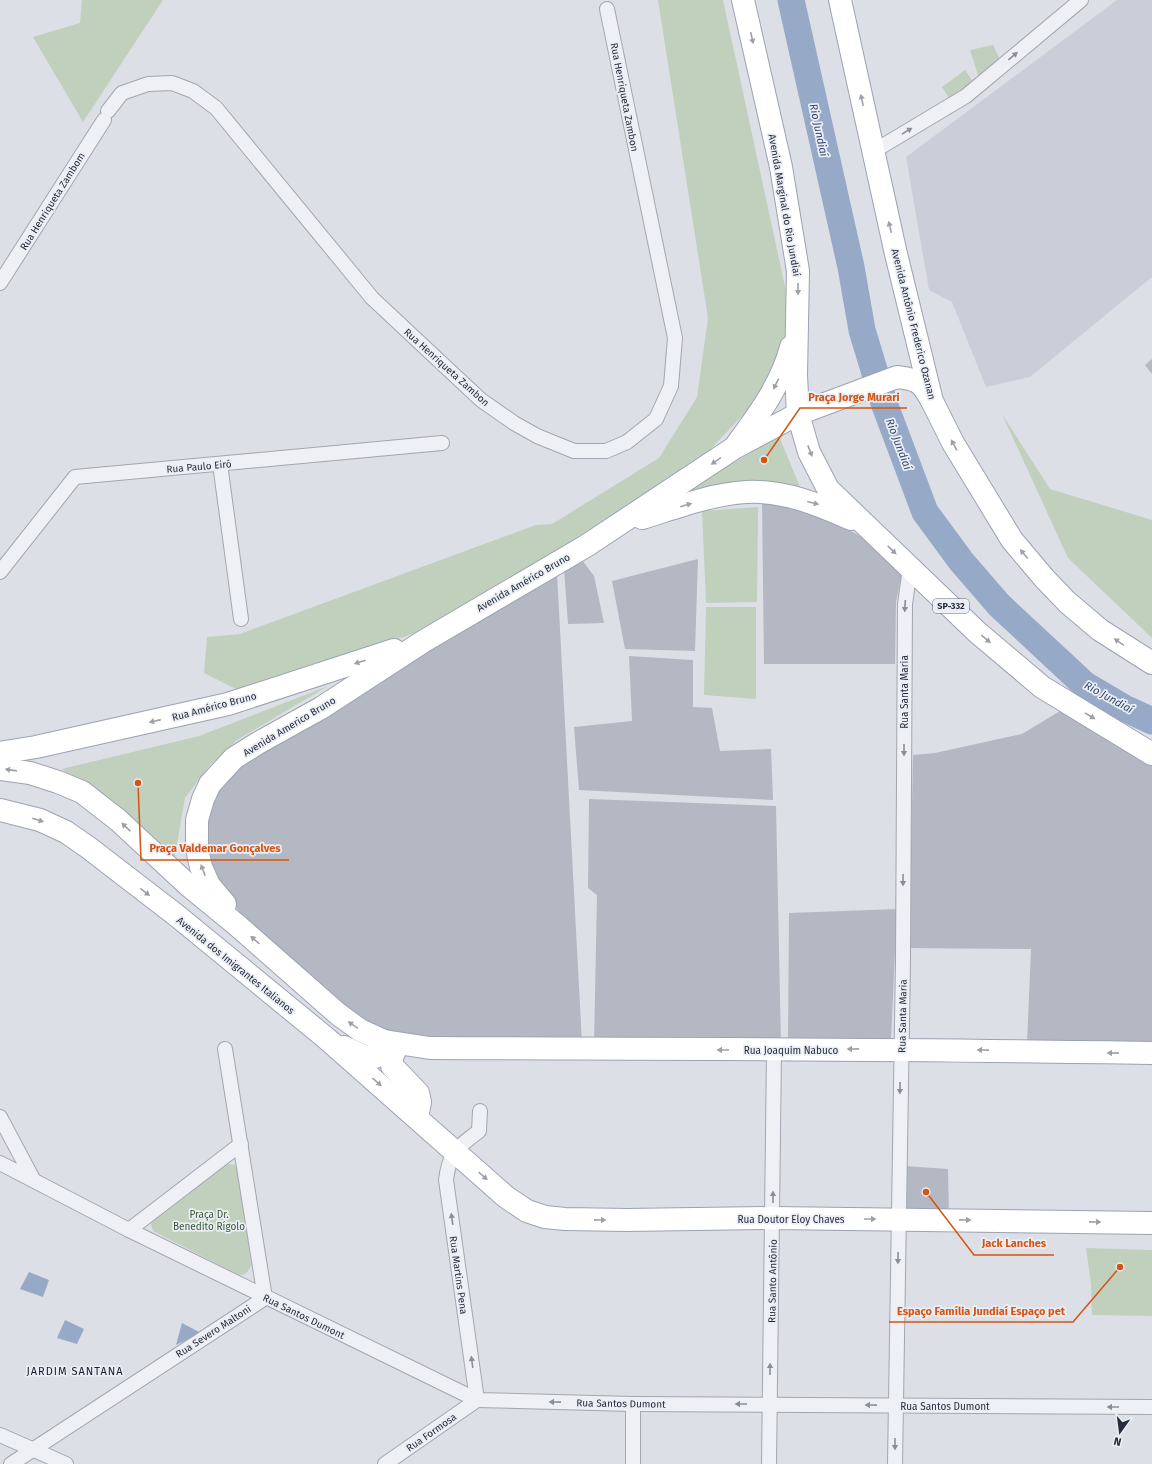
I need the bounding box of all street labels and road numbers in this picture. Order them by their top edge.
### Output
street label: Rua Henriqueta Zambon [608,42,640,153]
street label: Avenida Marginal do Rio Jundiaí [766,133,803,277]
street label: Rua Henriqueta Zambom [18,150,88,253]
street label: Avenida Antônio Frederico Ozanan [888,247,938,401]
street label: Rua Henriqueta Zambon [401,326,491,409]
street label: Rua Paulo Eiró [166,458,232,476]
street label: Avenida Américo Bruno [475,551,572,615]
road number: SP-332 [933,599,969,613]
street label: Rua Santa Maria [899,655,911,729]
street label: Rua Américo Bruno [171,690,258,724]
street label: Avenida Americo Bruno [241,694,338,759]
street label: Avenida dos Imigrantes Italianos [174,915,297,1017]
street label: Rua Santa Maria [896,979,910,1053]
street label: Rua Joaquim Nabuco [744,1045,838,1057]
street label: Rua Doutor Eloy Chaves [737,1214,845,1226]
street label: Rua Martins Pena [447,1235,469,1315]
street label: Rua Santo Antônio [766,1239,780,1323]
street label: Rua Santos Dumont [261,1292,347,1342]
street label: Rua Severo Maltoni [174,1303,254,1361]
street label: Rua Santos Dumont [576,1397,666,1411]
street label: Rua Santos Dumont [900,1401,990,1413]
street label: Rua Formosa [404,1411,459,1455]

